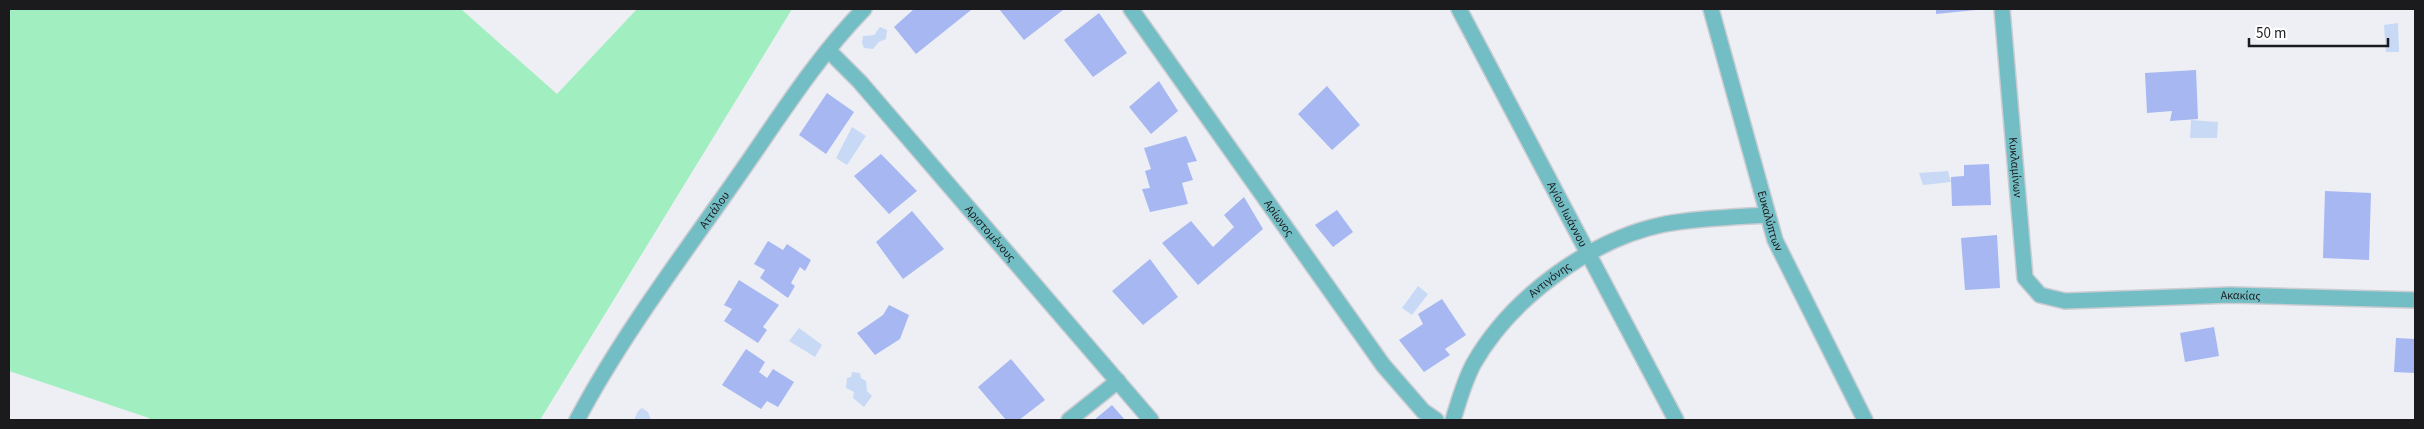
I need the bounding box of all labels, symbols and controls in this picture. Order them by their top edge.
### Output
scale bar [2249,15,2388,47]
text: 50 m [2256,23,2286,44]
street label: Κυκλαμίνων [2004,137,2026,199]
street label: Αγίου Ιωάννου [1543,179,1591,250]
street label: Αττάλου [696,188,734,232]
street label: Ευκαλύπτων [1753,189,1787,255]
street label: Αρίωνος [1260,196,1297,240]
street label: Αριστομένους [961,202,1019,266]
street label: Αντιγόνης [1525,258,1575,302]
street label: Ακακίας [2220,287,2261,305]

